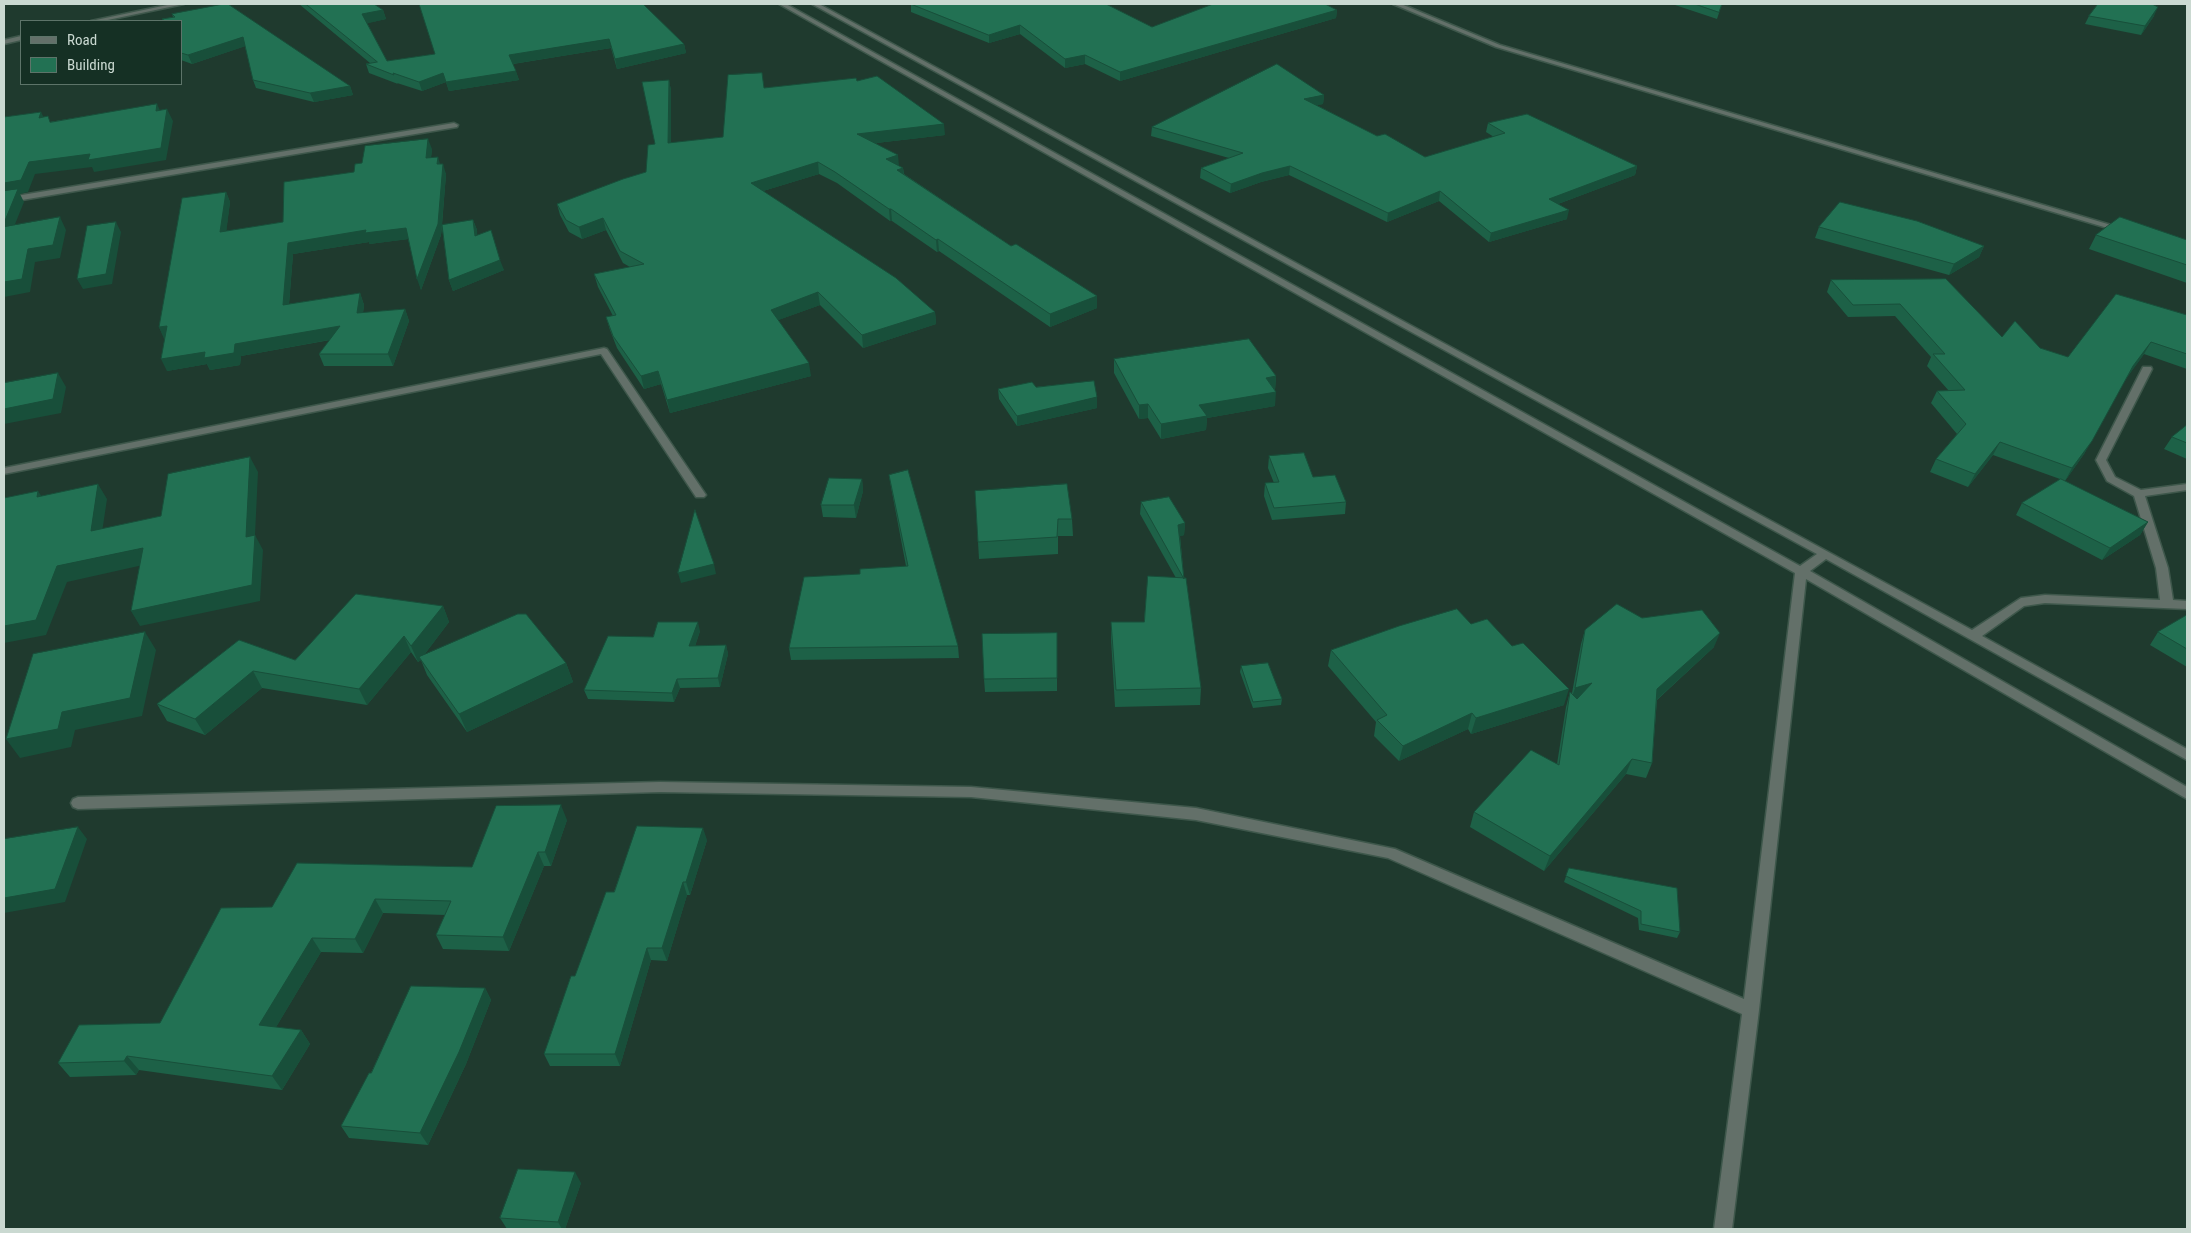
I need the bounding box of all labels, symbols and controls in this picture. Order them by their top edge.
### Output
legend [20,20,182,85]
text: Road [67,31,97,49]
text: Building [67,56,115,74]

